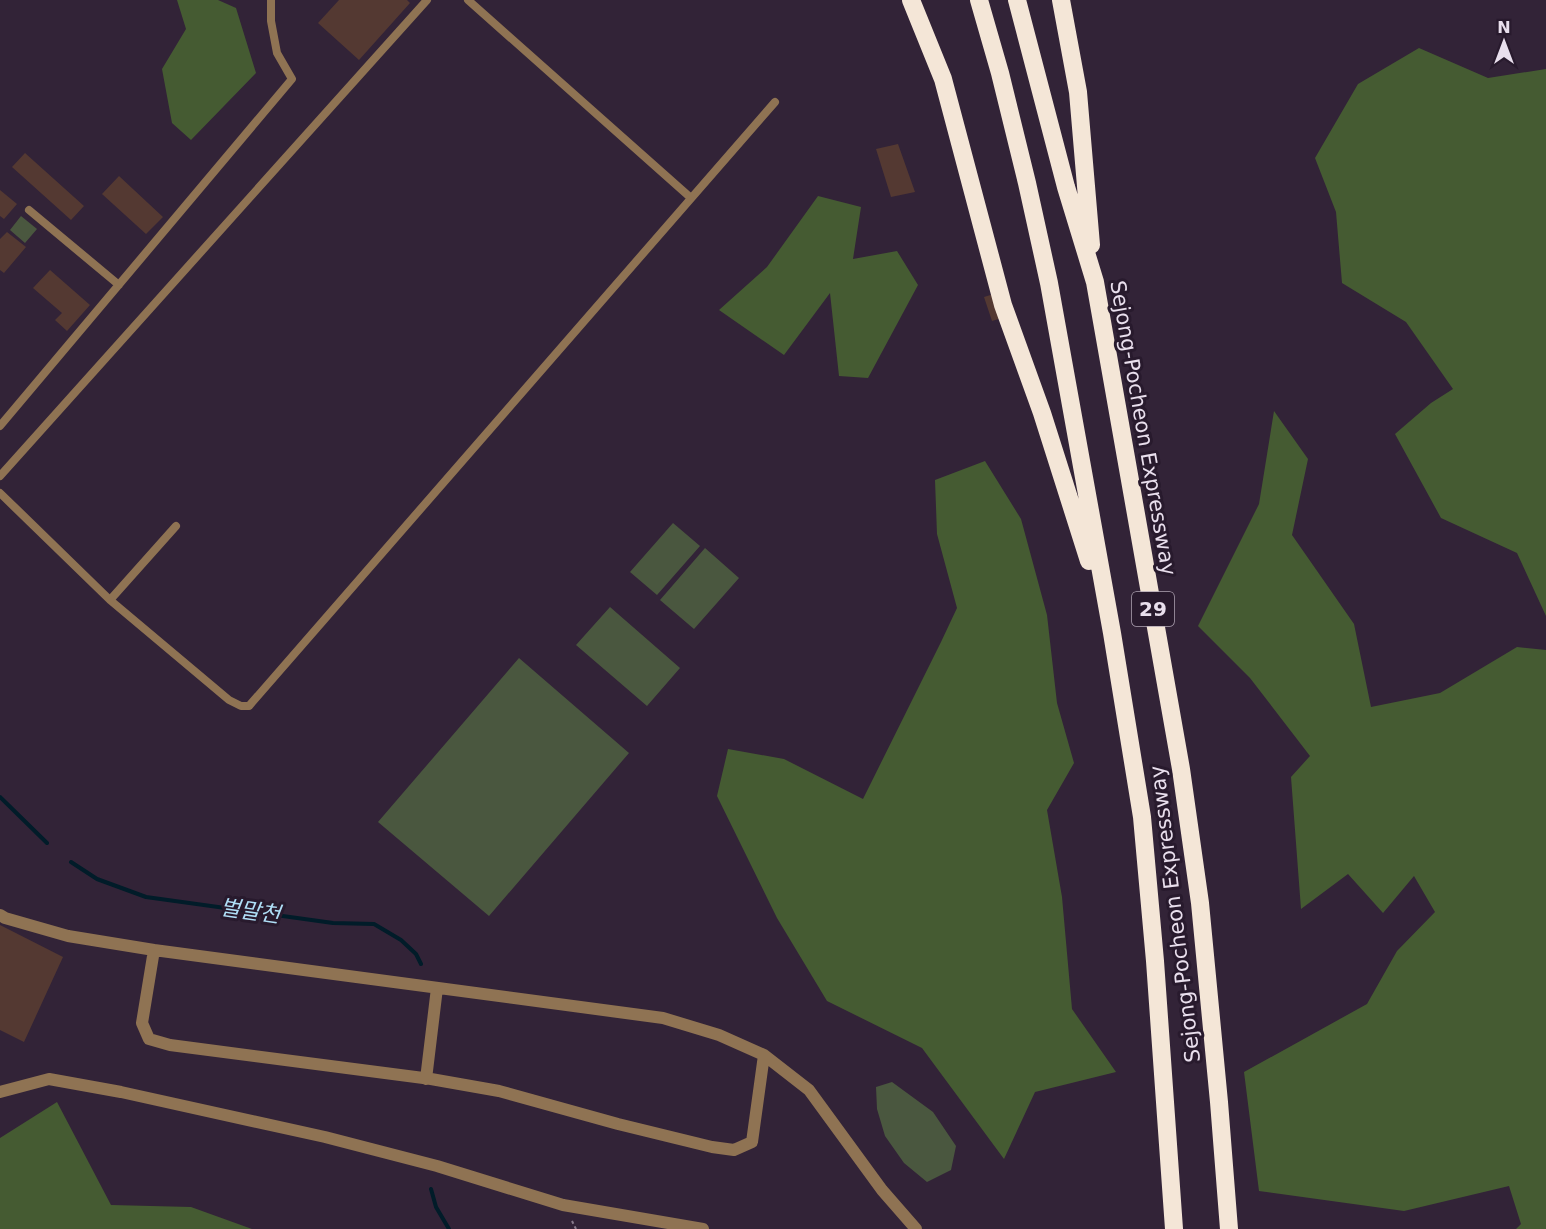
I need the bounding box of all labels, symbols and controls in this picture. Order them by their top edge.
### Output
north arrow [1474,12,1534,72]
text: N [1497,18,1511,37]
street label: Sejong-Pocheon Expressway [1105,279,1181,577]
road number: 29 [1132,592,1174,626]
street label: Sejong-Pocheon Expressway [1145,764,1205,1064]
water label: 벌말천 [218,894,285,928]

